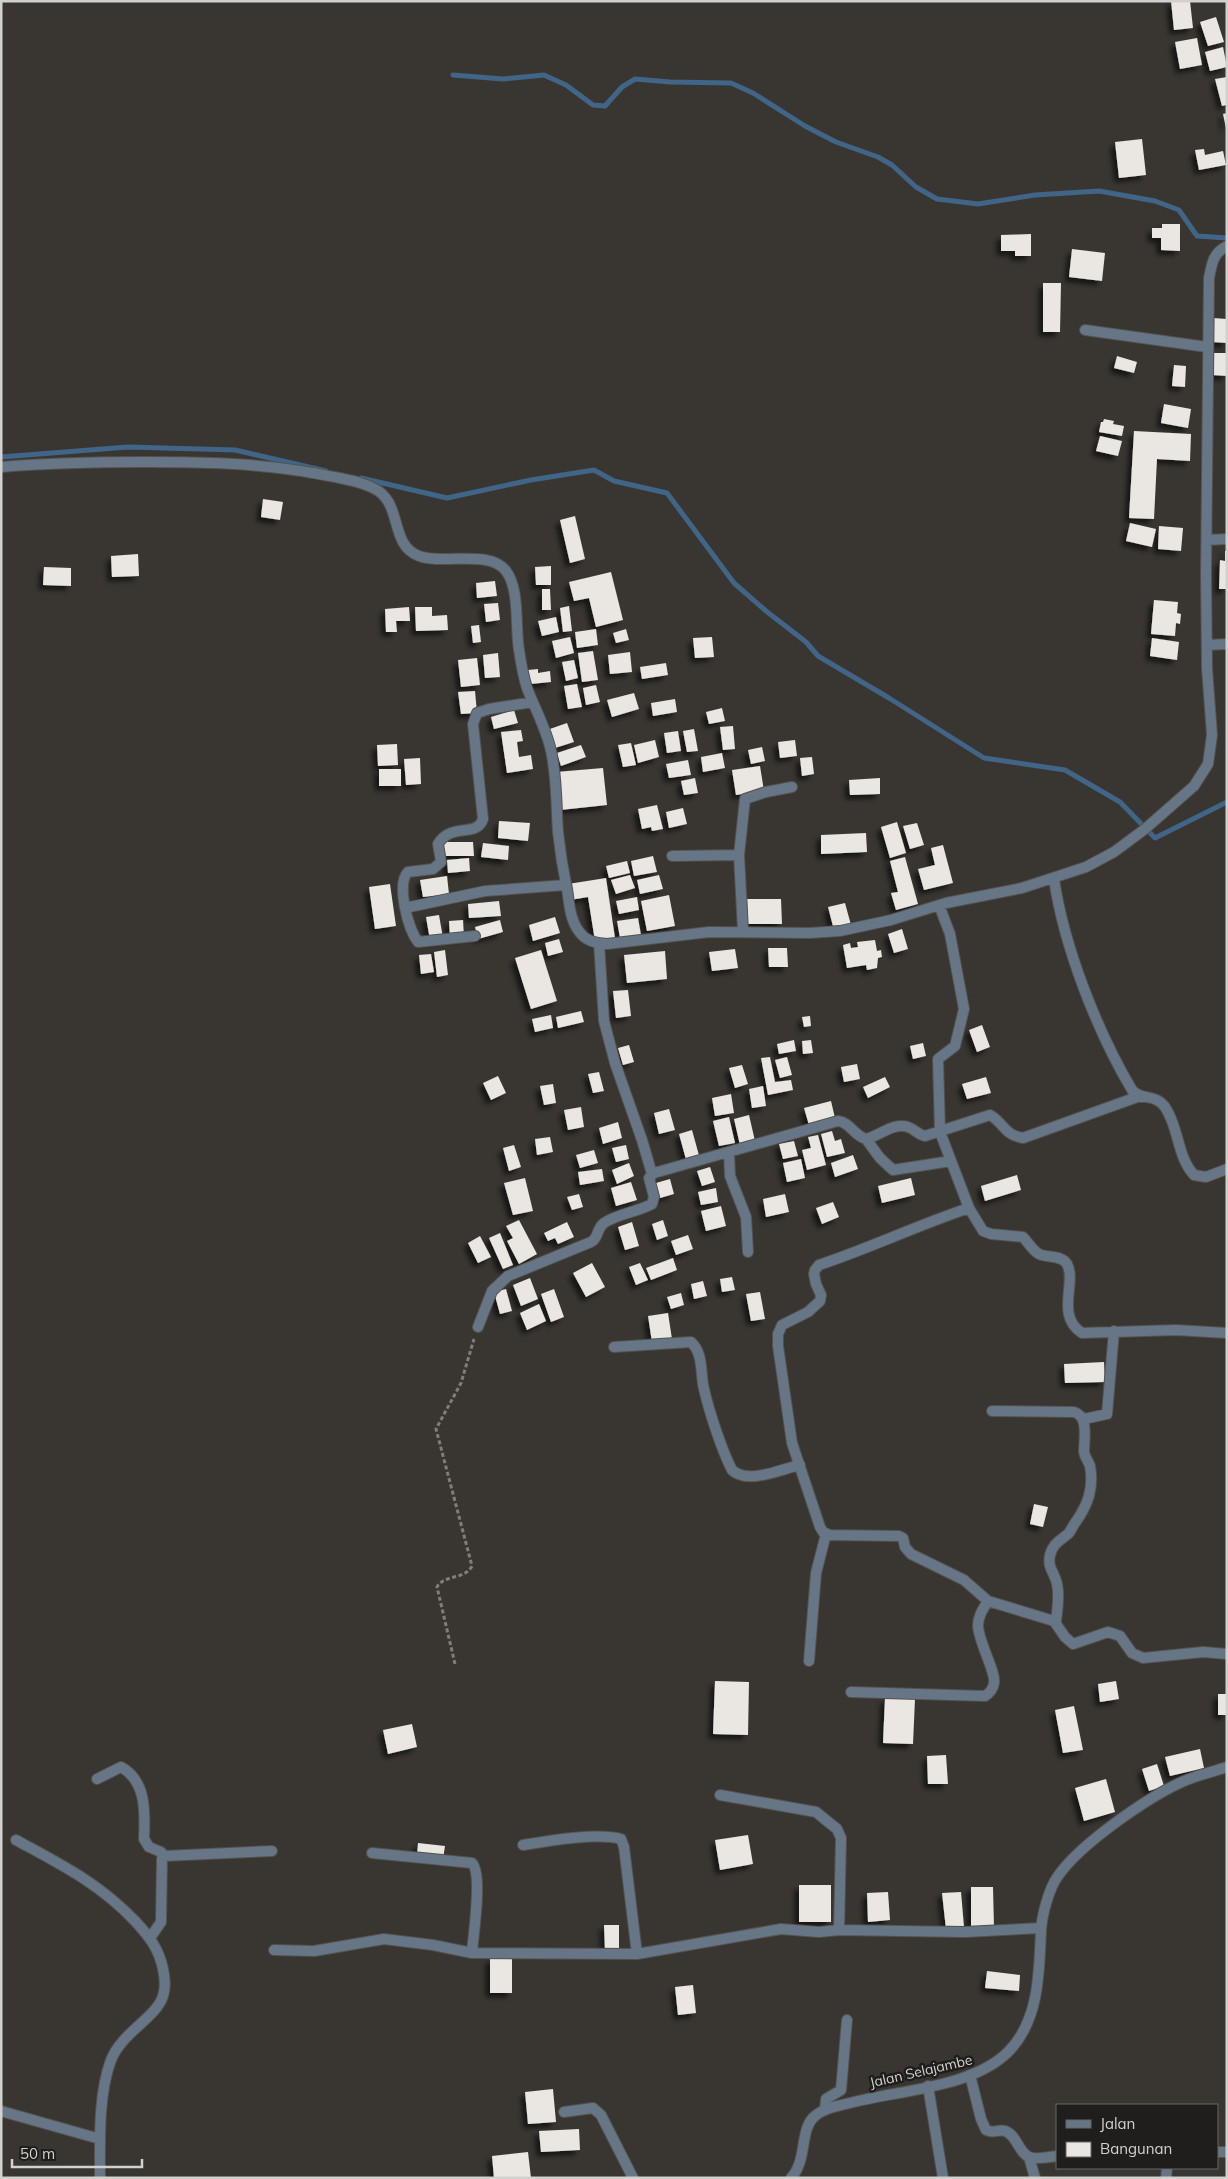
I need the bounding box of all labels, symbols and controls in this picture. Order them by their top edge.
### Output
street label: Jalan Selajambe [868,2050,974,2092]
legend [1056,2104,1218,2169]
text: Jalan [1100,2114,1135,2133]
scale bar [12,2136,142,2168]
text: Bangunan [1100,2139,1172,2158]
text: 50 m [20,2144,55,2163]

